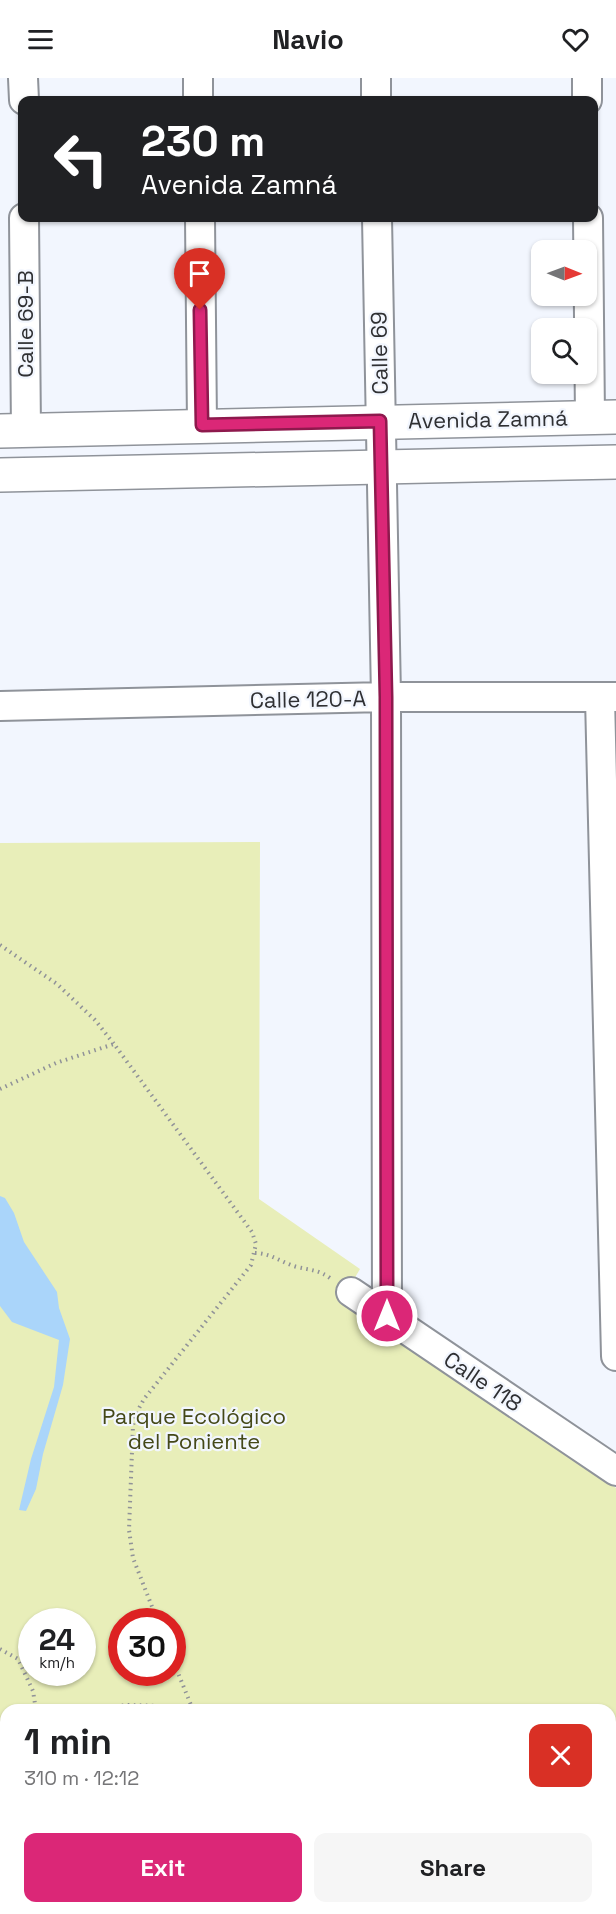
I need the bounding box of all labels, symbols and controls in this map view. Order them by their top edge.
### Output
text: Navio [272,22,344,57]
icon: menu [24,23,57,56]
icon: heart [559,23,592,56]
text: 230 m [141,115,265,168]
icon: left [42,120,120,198]
text: Avenida Zamná [141,167,337,202]
north arrow [531,240,597,306]
map controls [531,240,597,384]
pin [174,248,225,310]
icon: arrive [183,257,216,290]
street label: Calle 69-B [11,270,39,378]
street label: Calle 69 [364,311,394,395]
button: search [531,318,597,384]
street label: Avenida Zamná [408,404,568,434]
street label: Calle 120-A [250,684,367,714]
position arrow [355,1284,419,1348]
street label: Calle 118 [439,1345,527,1417]
park label: Parque Ecológico del Poniente [102,1402,286,1455]
speed limit sign: 30 [108,1608,186,1686]
text: 24 [39,1620,75,1659]
text: km/h [39,1653,75,1672]
text: 1 min [24,1719,112,1765]
button: close [529,1724,592,1787]
text: 310 m · 12:12 [24,1765,139,1791]
button: Exit [24,1833,302,1902]
button: Share [314,1833,592,1902]

